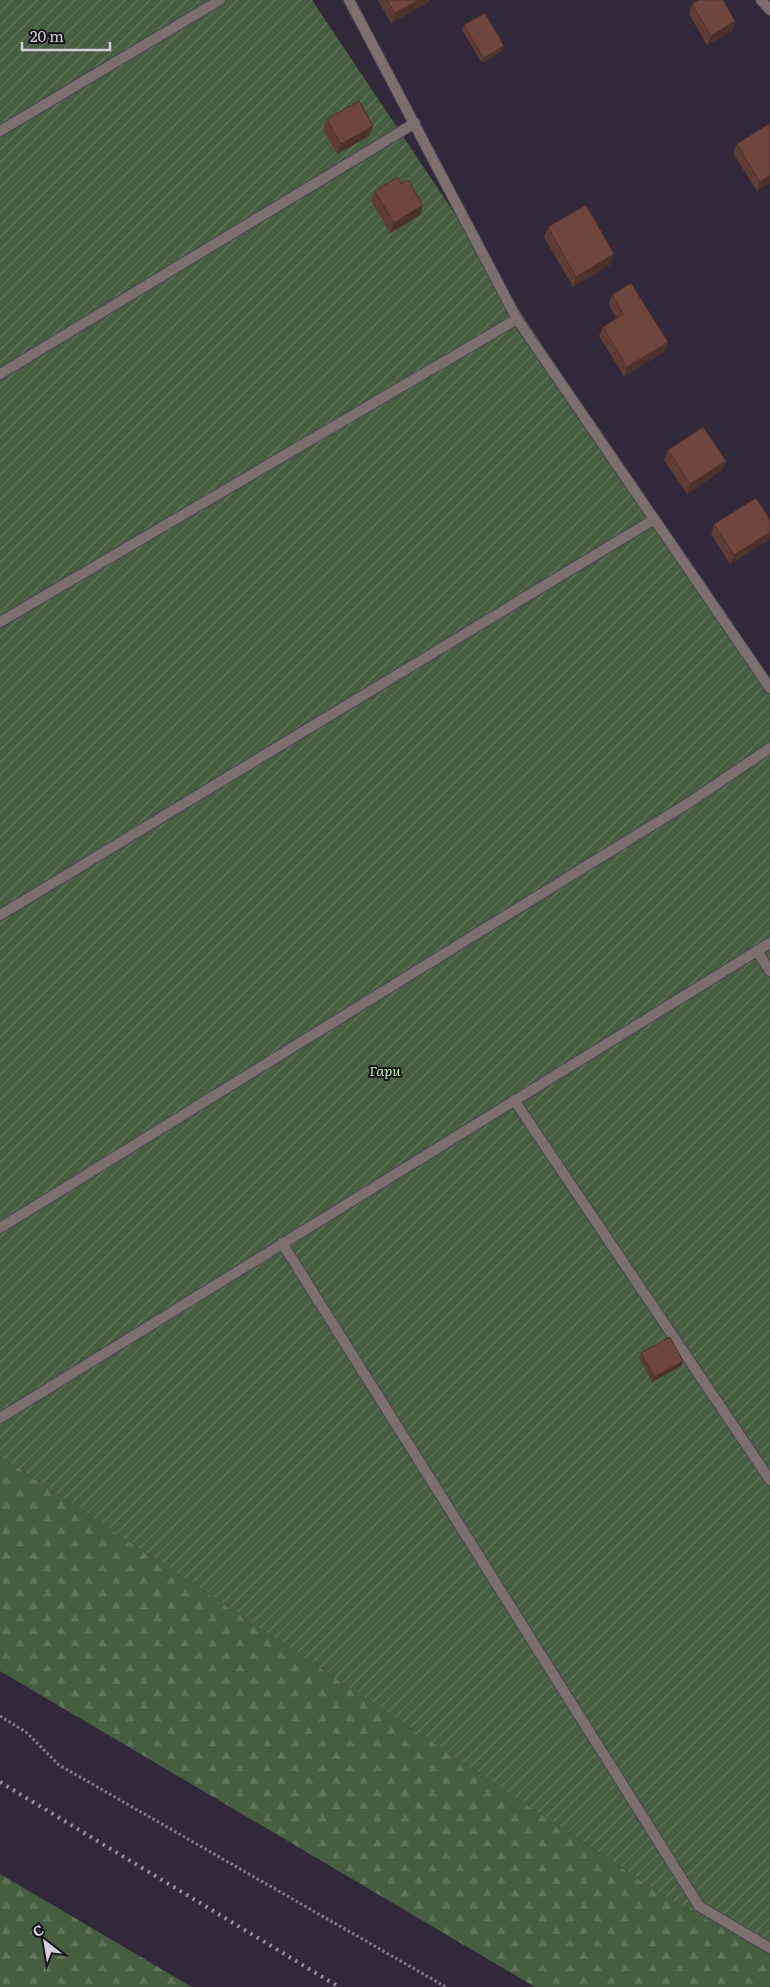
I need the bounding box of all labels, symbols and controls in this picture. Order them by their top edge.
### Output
scale bar [22,20,110,52]
text: 20 m [30,24,64,47]
park label: Гари [369,1060,401,1080]
north arrow [20,1917,70,1967]
text: С [28,1919,47,1941]

